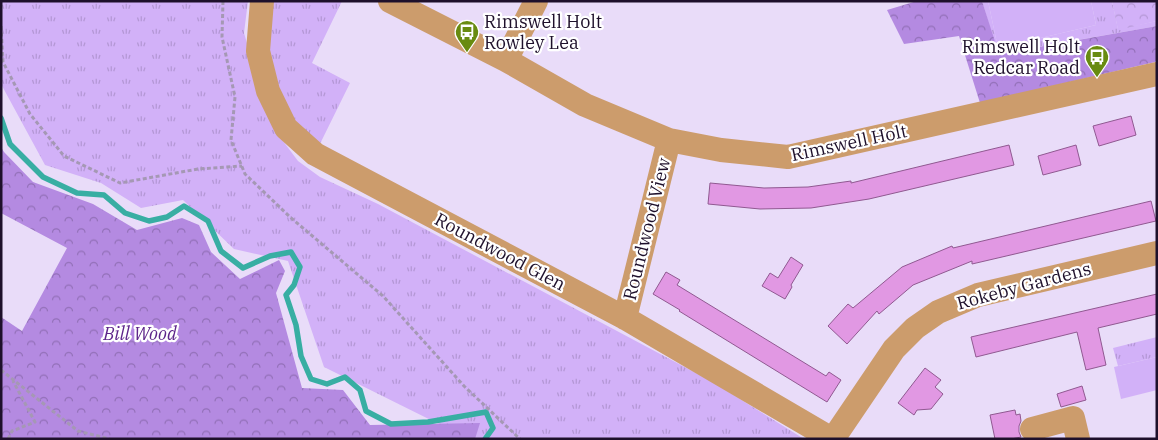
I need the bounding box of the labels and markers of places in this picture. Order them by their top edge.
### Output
place label: Rimswell Holt Rowley Lea [484,10,602,54]
bus stop icon: Rimswell Holt Rowley Lea [454,19,480,53]
place label: Rimswell Holt Redcar Road [962,35,1080,79]
bus stop icon: Rimswell Holt Redcar Road [1084,44,1110,78]

